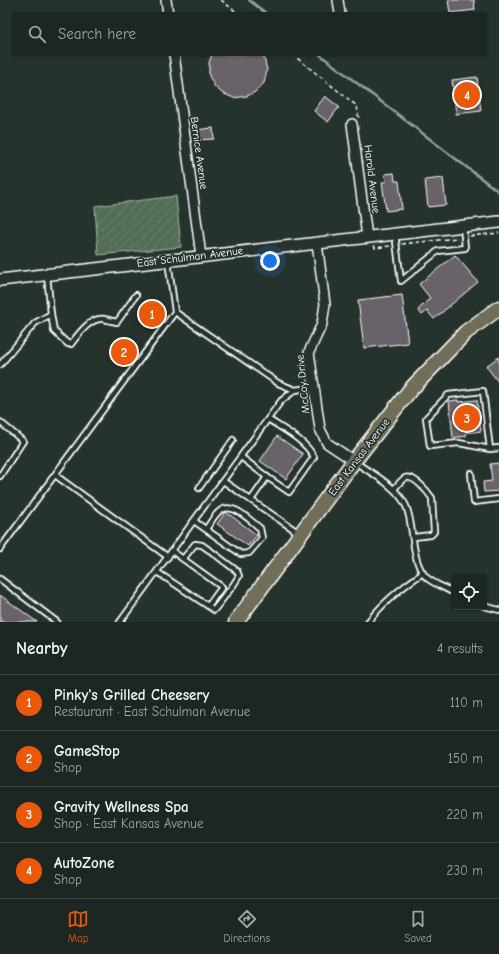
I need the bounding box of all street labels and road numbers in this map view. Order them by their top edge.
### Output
street label: Bernice Avenue [187,116,211,191]
street label: Harold Avenue [361,144,383,215]
street label: East Schulman Avenue [136,244,244,270]
street label: McCoy Drive [293,353,313,414]
street label: East Kansas Avenue [326,415,393,498]

